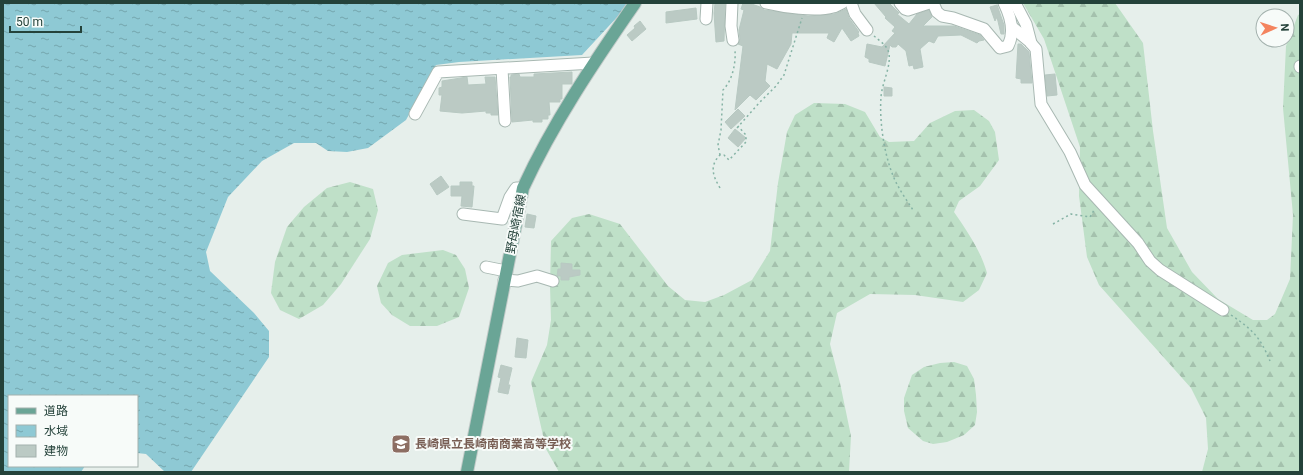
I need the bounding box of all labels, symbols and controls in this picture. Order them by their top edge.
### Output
scale bar [10,8,81,34]
north arrow [1255,8,1295,48]
text: 50 m [16,15,43,29]
text: N [1278,23,1291,32]
street label: 野母崎宿線 [503,193,529,255]
legend [8,395,138,467]
text: 道路 [44,404,68,418]
text: 水域 [44,424,68,438]
school or university icon: 長崎県立長崎南商業高等学校 [390,433,412,455]
place label: 長崎県立長崎南商業高等学校 [415,437,571,451]
text: 建物 [44,444,68,458]

